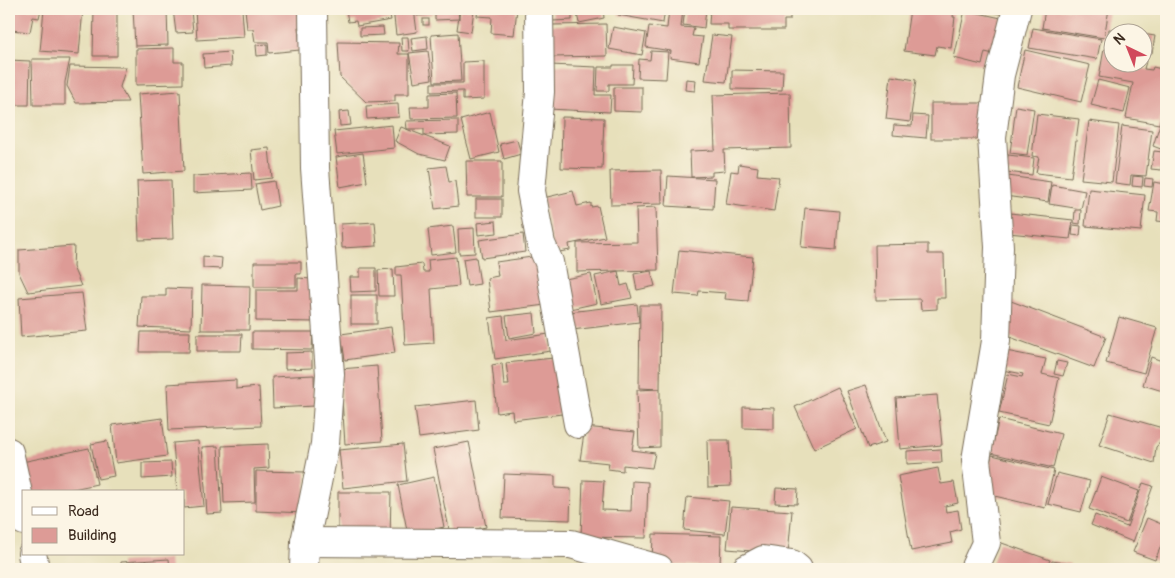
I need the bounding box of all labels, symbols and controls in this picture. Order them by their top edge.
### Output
north arrow [1102,22,1152,72]
text: N [1110,29,1129,48]
legend [22,490,185,556]
text: Road [68,502,99,521]
text: Building [68,526,116,545]

